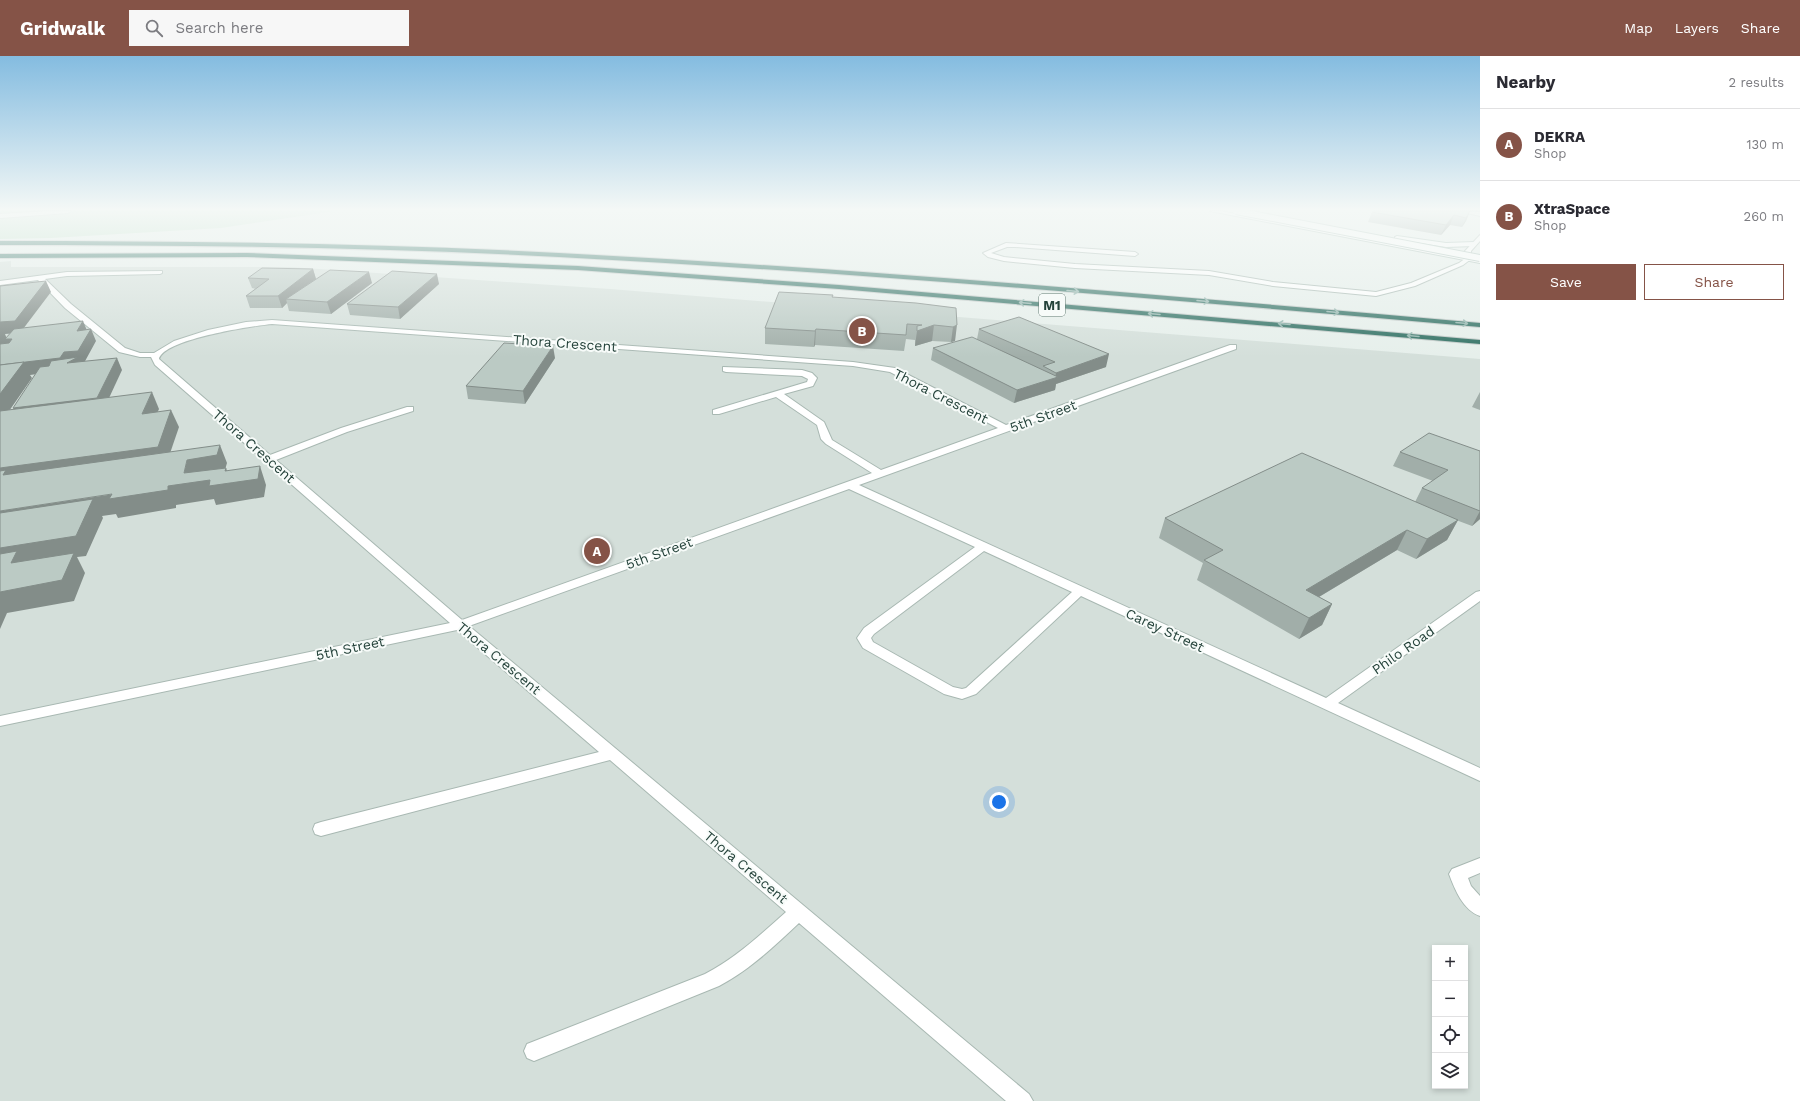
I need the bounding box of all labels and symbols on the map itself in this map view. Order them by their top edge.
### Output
one-way arrow [1066,287,1079,295]
road number: M1 [1039,294,1065,316]
one-way arrow [1196,298,1209,305]
one-way arrow [1019,299,1032,306]
one-way arrow [1326,308,1339,315]
one-way arrow [1148,310,1161,317]
pin: B [849,316,875,346]
one-way arrow [1455,319,1468,327]
one-way arrow [1278,321,1291,328]
street label: Thora Crescent [513,331,618,355]
one-way arrow [1407,332,1420,339]
street label: Thora Crescent [891,365,991,427]
street label: 5th Street [1008,397,1079,435]
street label: Thora Crescent [209,406,299,486]
street label: 5th Street [624,534,695,572]
pin: A [584,536,610,566]
street label: Carey Street [1123,605,1207,655]
street label: Thora Crescent [454,618,544,698]
street label: Philo Road [1369,623,1437,677]
street label: 5th Street [314,633,386,663]
your location [989,792,1009,812]
street label: Thora Crescent [701,827,791,907]

